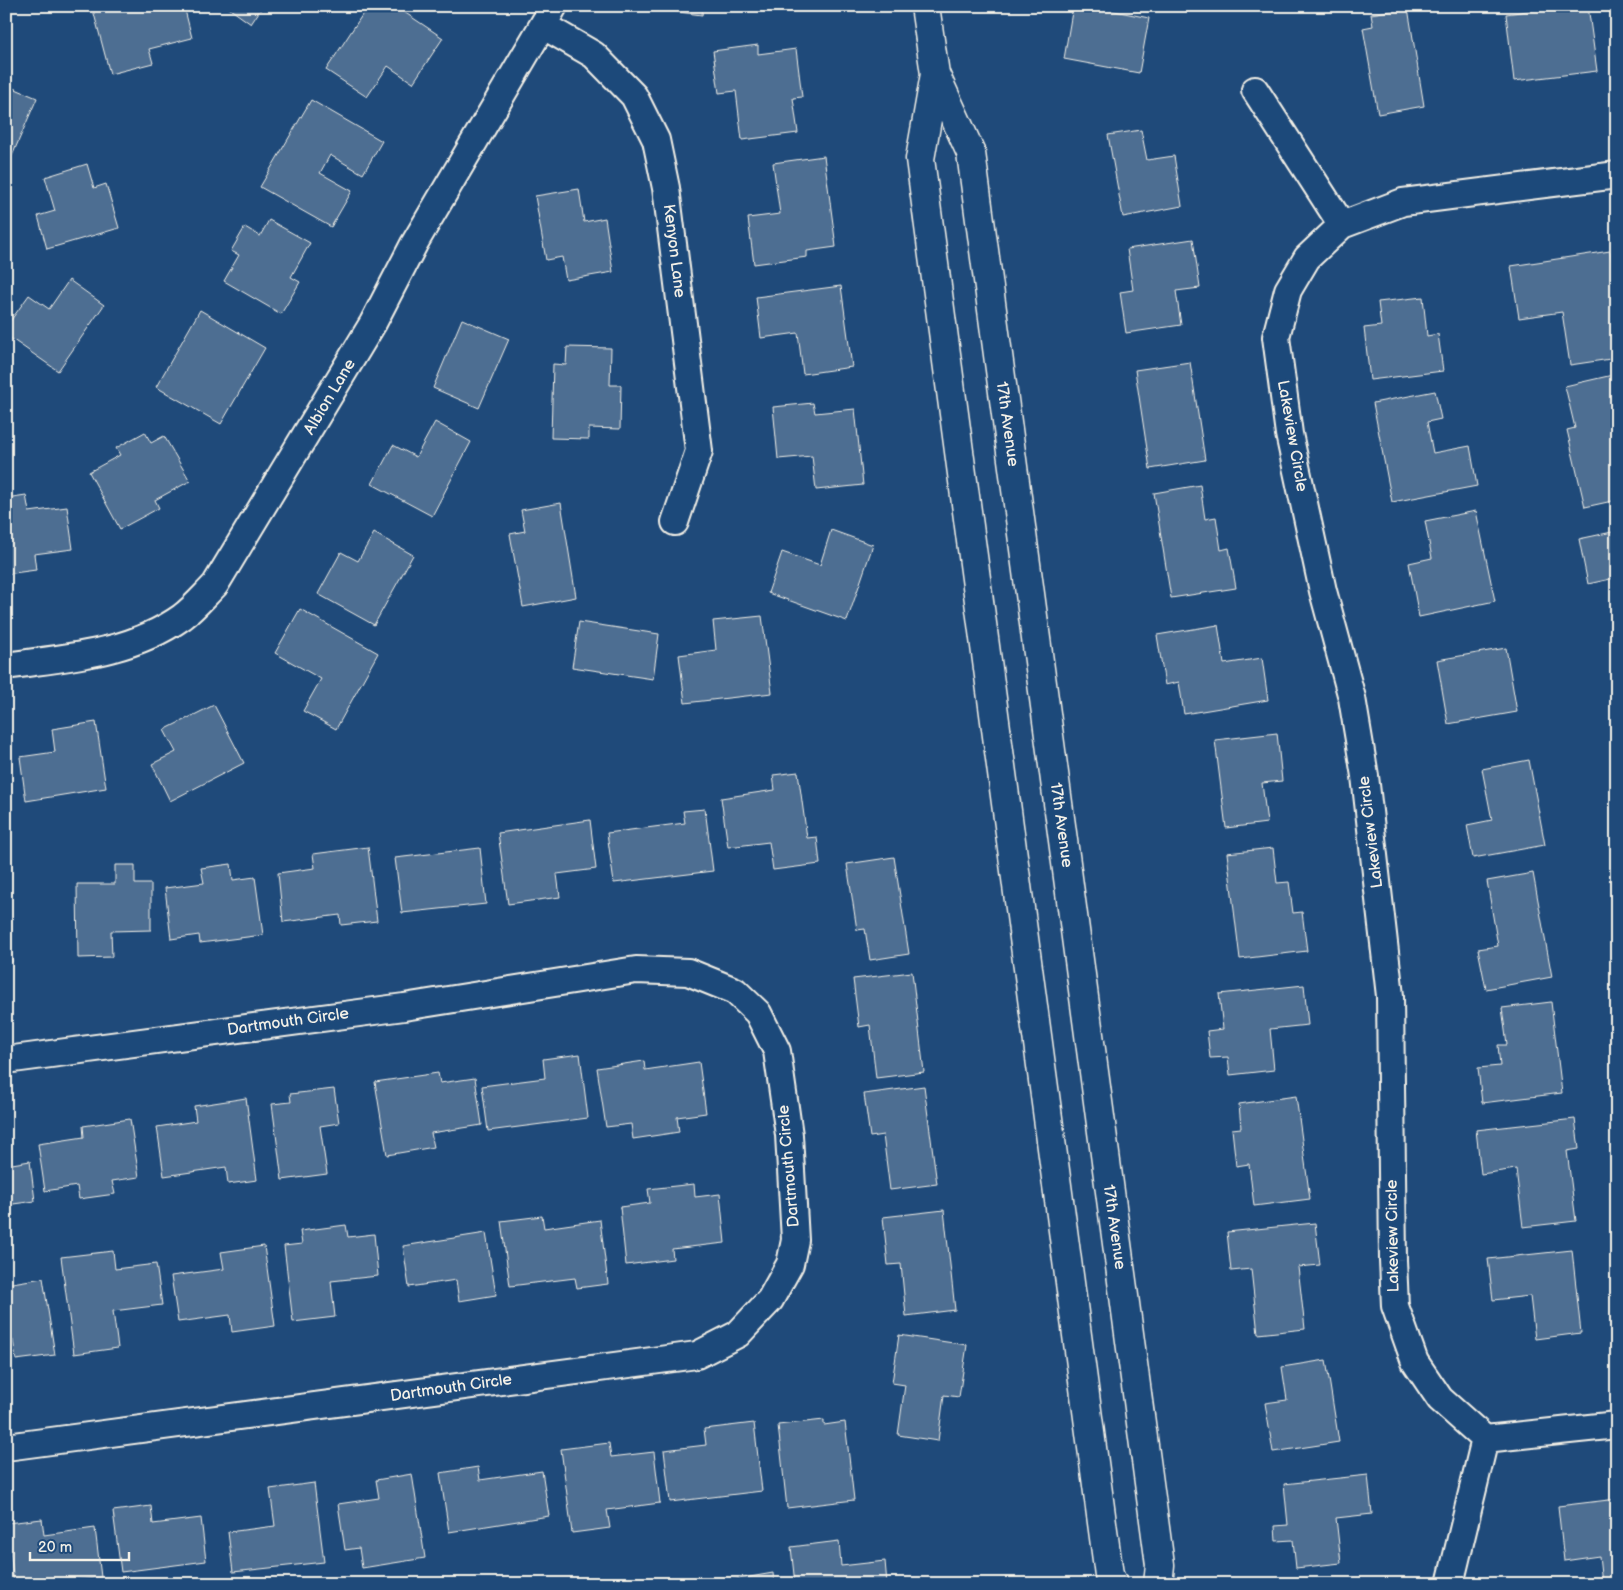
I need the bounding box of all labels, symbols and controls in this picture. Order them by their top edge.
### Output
street label: Kenyon Lane [659,203,689,299]
street label: Albion Lane [300,355,360,438]
street label: Lakeview Circle [1273,379,1311,494]
street label: 17th Avenue [992,380,1022,468]
street label: Lakeview Circle [1355,774,1387,889]
street label: 17th Avenue [1046,781,1076,869]
street label: Dartmouth Circle [226,1004,351,1040]
street label: Dartmouth Circle [774,1104,804,1228]
street label: Lakeview Circle [1383,1179,1403,1293]
street label: 17th Avenue [1099,1183,1129,1271]
street label: Dartmouth Circle [389,1370,514,1406]
scale bar [30,1530,129,1562]
text: 20 m [38,1538,72,1557]

